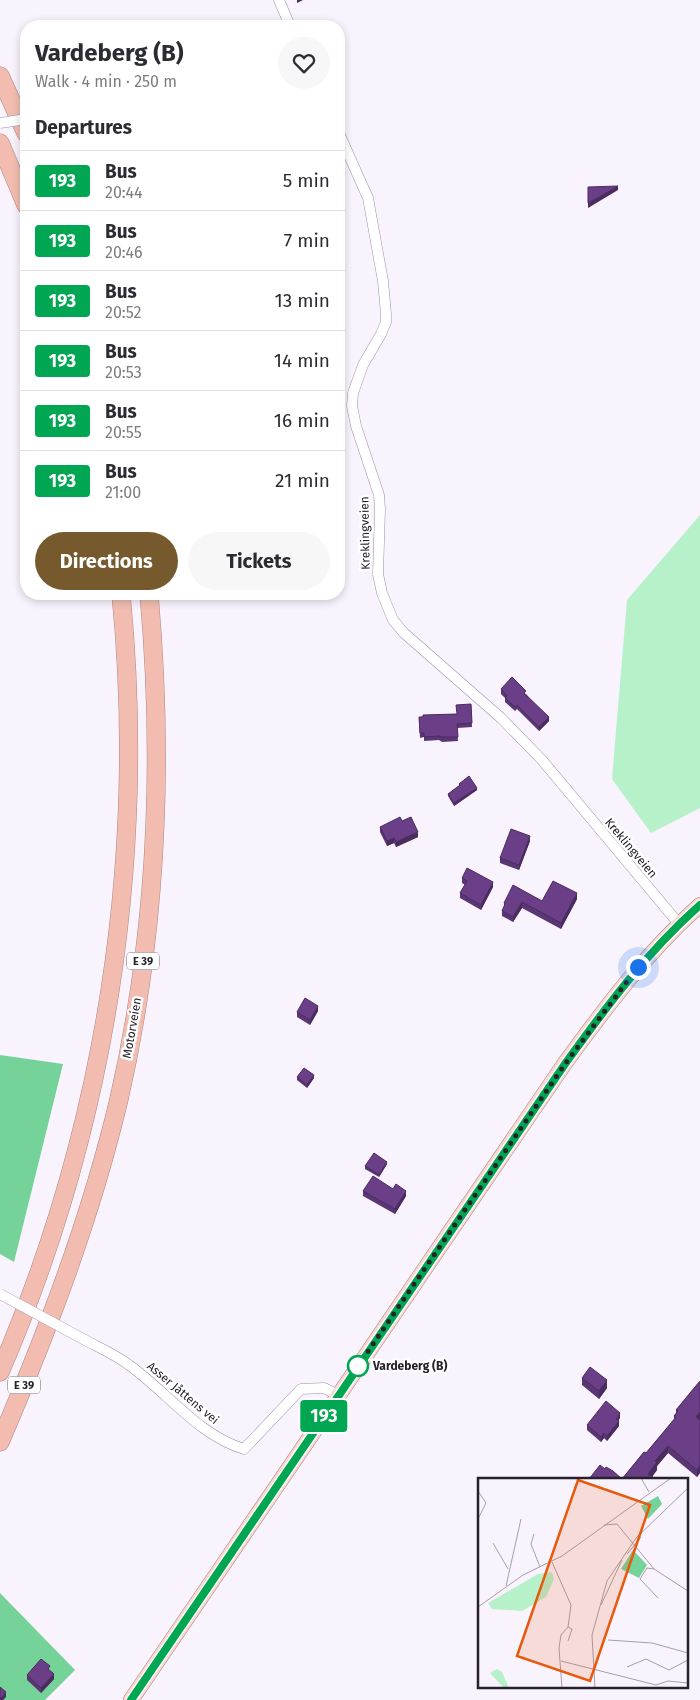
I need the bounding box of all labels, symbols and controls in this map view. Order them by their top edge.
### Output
button: heart [278,37,330,89]
text: Vardeberg (B) [35,39,184,67]
text: Walk · 4 min · 250 m [35,72,177,91]
text: Departures [35,116,132,139]
text: Bus [105,160,137,183]
text: 5 min [283,169,330,192]
text: 193 [49,170,76,192]
text: 20:44 [105,183,143,202]
text: Bus [105,220,137,243]
text: 7 min [284,229,330,252]
text: 193 [49,230,76,252]
text: 20:46 [105,243,143,262]
text: Bus [105,280,137,303]
text: 13 min [274,289,330,312]
text: 193 [49,290,76,312]
text: 20:52 [105,303,142,322]
text: Bus [105,340,137,363]
text: 14 min [274,349,330,372]
text: 193 [49,350,76,372]
text: 20:53 [105,363,142,382]
text: Bus [105,400,137,423]
text: 16 min [274,409,330,432]
text: 193 [49,410,76,432]
text: 20:55 [105,423,142,442]
text: Bus [105,460,137,483]
text: 21 min [275,469,330,492]
text: 193 [49,470,76,492]
text: 21:00 [105,483,141,502]
street label: Kreklingveien [357,496,373,570]
button: Directions [35,532,178,590]
button: Tickets [188,532,330,590]
street label: Kreklingveien [602,815,660,881]
road number: E 39 [127,952,159,969]
your location [626,955,651,980]
street label: Motorveien [120,997,144,1059]
marker: Vardeberg (B) [347,1355,369,1377]
street label: Asser Jåttens vei [144,1359,222,1427]
place label: Vardeberg (B) [372,1359,447,1373]
road number: E 39 [8,1376,40,1394]
line badge: 193 [295,1400,353,1432]
text: 193 [310,1405,338,1427]
inset map [478,1478,688,1688]

